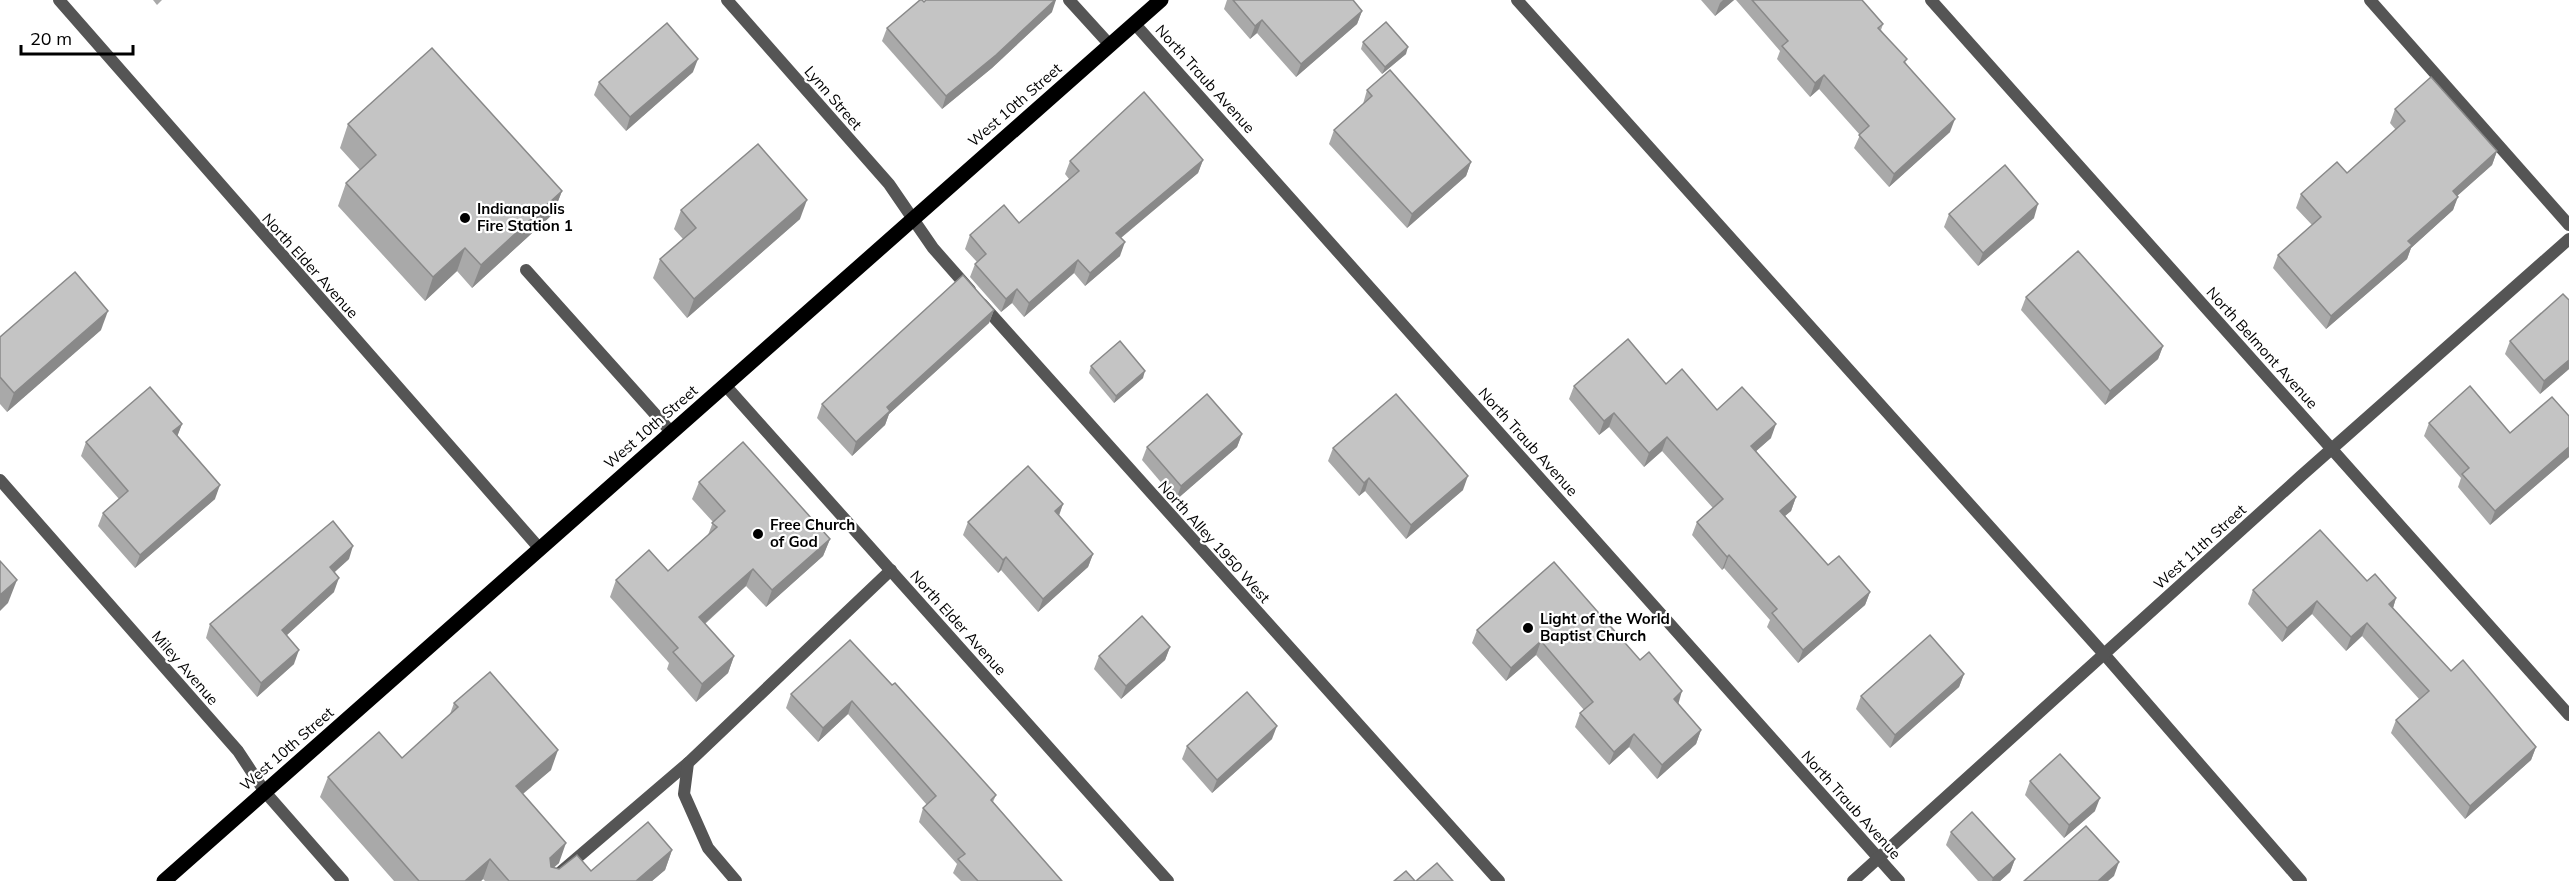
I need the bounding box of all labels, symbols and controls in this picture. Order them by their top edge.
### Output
scale bar [21,18,134,56]
street label: North Traub Avenue [1152,20,1259,137]
text: 20 m [30,27,72,50]
street label: West 10th Street [964,59,1065,150]
street label: Lynn Street [800,62,866,134]
place label: Indianapolis Fire Station 1 [477,199,573,235]
street label: North Elder Avenue [258,209,363,322]
marker: Indianapolis Fire Station 1 [458,211,472,225]
street label: North Belmont Avenue [2203,283,2322,413]
street label: West 10th Street [600,381,701,472]
street label: North Traub Avenue [1475,383,1582,500]
street label: North Alley 1950 West [1154,477,1274,607]
street label: West 11th Street [2149,500,2250,593]
place label: Free Church of God [770,515,855,551]
marker: Free Church of God [751,527,765,541]
street label: North Elder Avenue [906,566,1011,679]
place label: Light of the World Baptist Church [1540,609,1670,645]
marker: Light of the World Baptist Church [1521,621,1535,635]
street label: Miley Avenue [148,627,223,709]
street label: West 10th Street [236,703,337,794]
street label: North Traub Avenue [1798,746,1905,863]

